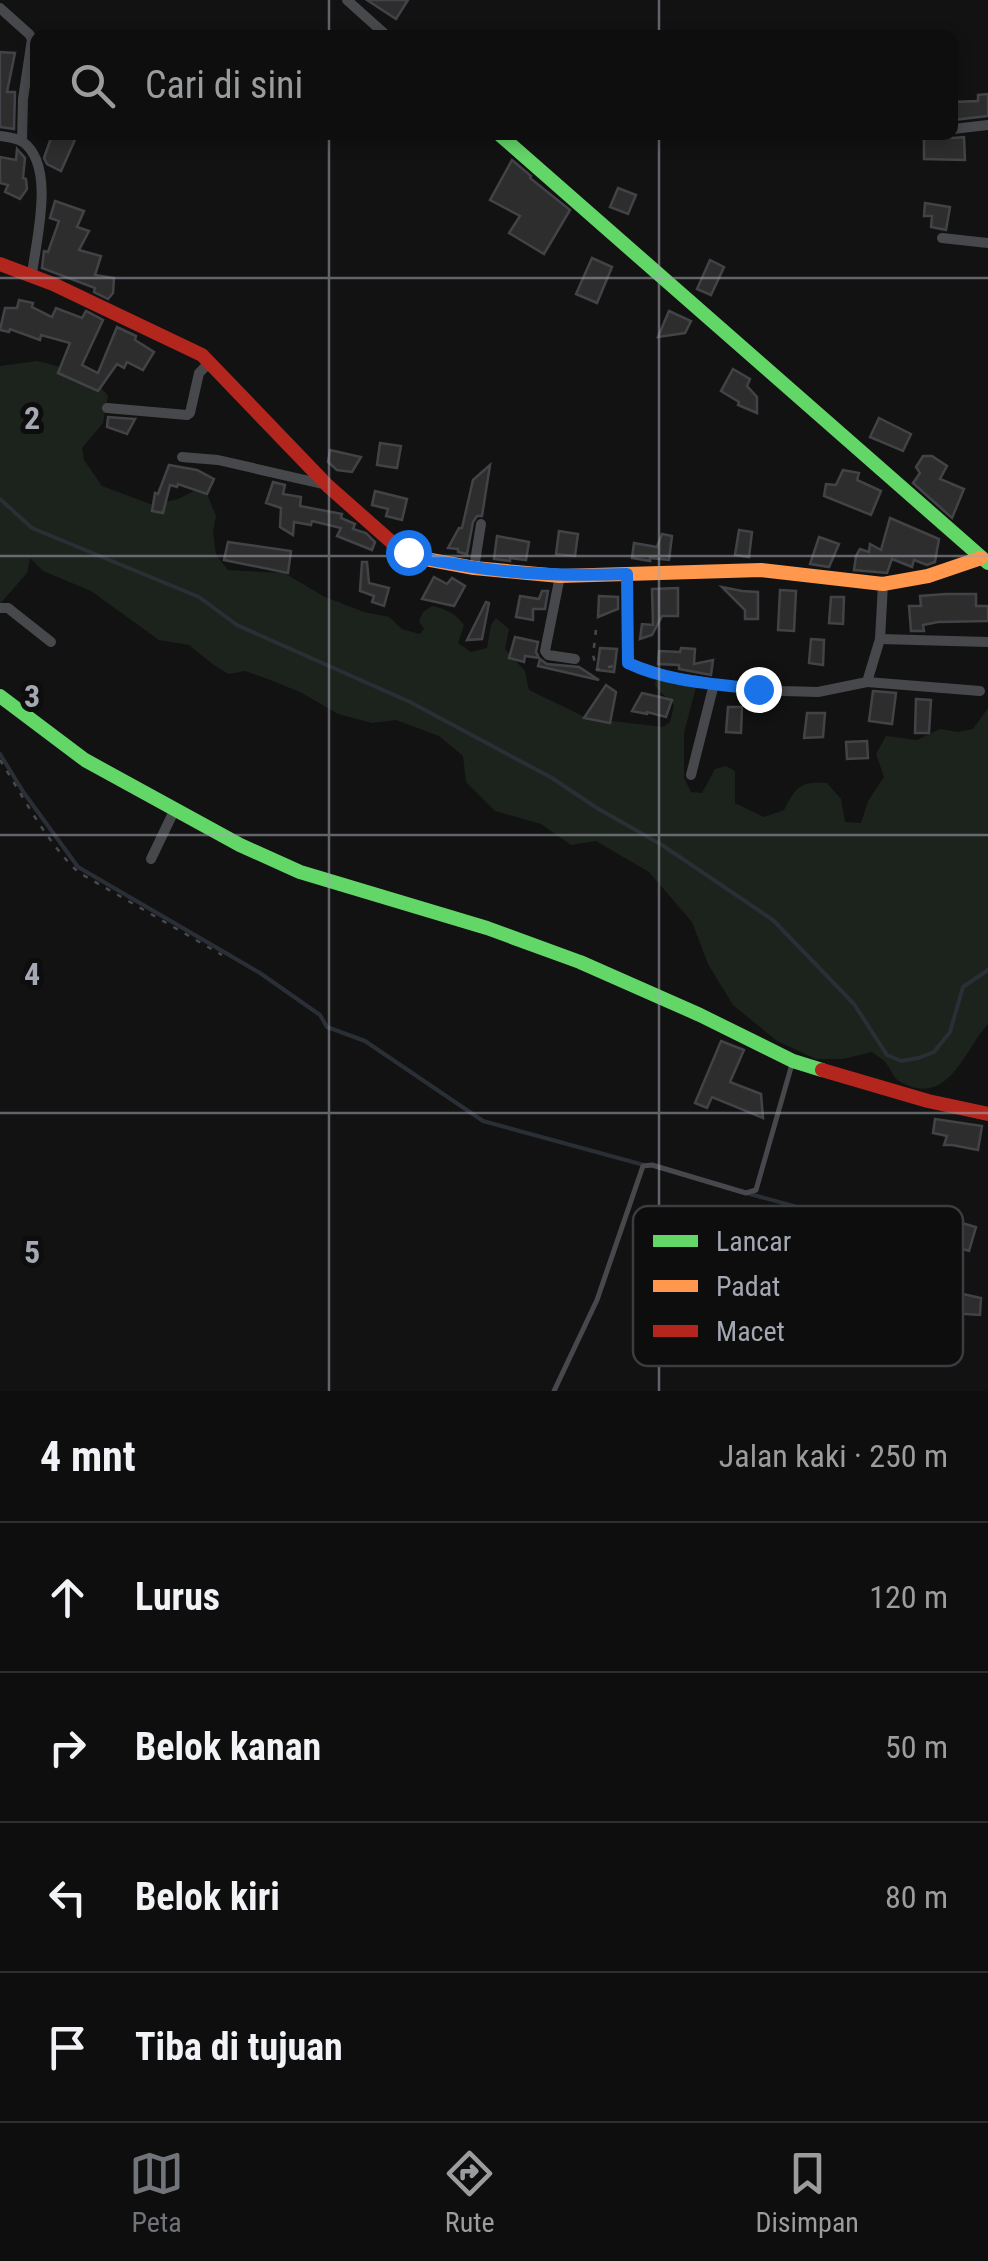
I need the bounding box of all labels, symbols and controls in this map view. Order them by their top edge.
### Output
search box [30,30,958,140]
icon: search [65,58,120,113]
text: Cari di sini [145,63,303,107]
text: 2 [24,399,40,437]
route start [386,530,432,576]
route end [736,667,782,713]
text: 3 [24,677,40,715]
text: 4 [24,955,40,993]
legend [633,1206,963,1366]
text: Lancar [716,1225,791,1258]
text: 5 [24,1233,40,1271]
text: Padat [716,1270,780,1303]
text: Macet [716,1315,785,1348]
text: 4 mnt [40,1432,136,1481]
text: Jalan kaki · 250 m [719,1437,948,1475]
icon: ahead [40,1570,95,1625]
text: Lurus [135,1575,220,1619]
text: 120 m [869,1578,948,1616]
icon: right [40,1720,95,1775]
text: Belok kanan [135,1725,321,1769]
text: 50 m [885,1728,948,1766]
icon: left [40,1870,95,1925]
text: Belok kiri [135,1875,280,1919]
text: 80 m [885,1878,948,1916]
icon: arrive [40,2020,95,2075]
text: Tiba di tujuan [135,2025,343,2069]
tab: Peta [129,2146,184,2239]
tab: Rute [442,2146,497,2239]
tab: Disimpan [755,2146,859,2239]

